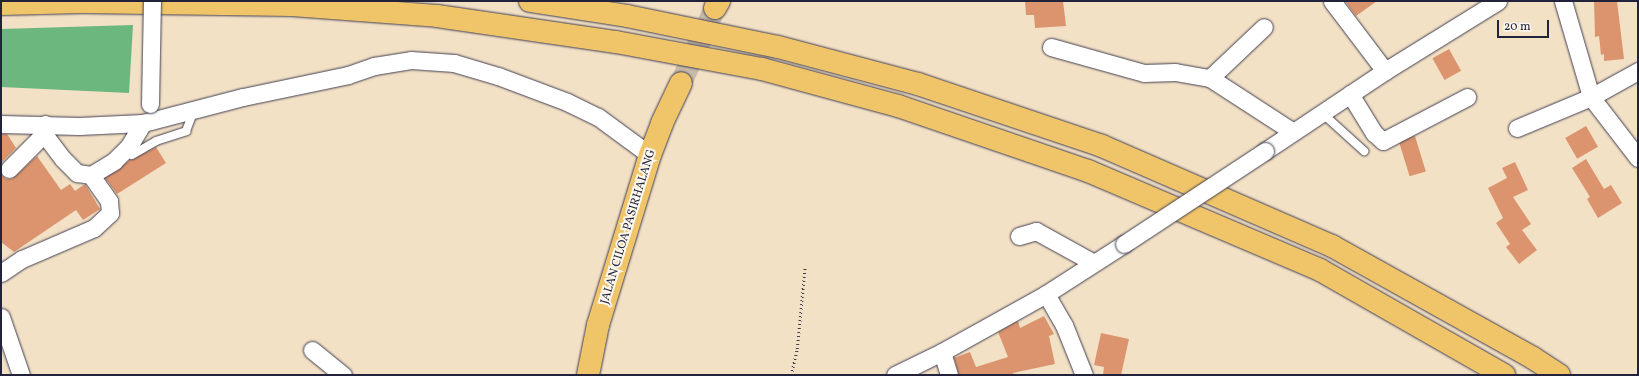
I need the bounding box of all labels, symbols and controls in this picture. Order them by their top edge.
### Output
scale bar [1499,12,1551,38]
text: 20 m [1504,19,1531,35]
street label: JALAN CILOA PASIRHALANG [599,148,659,306]

